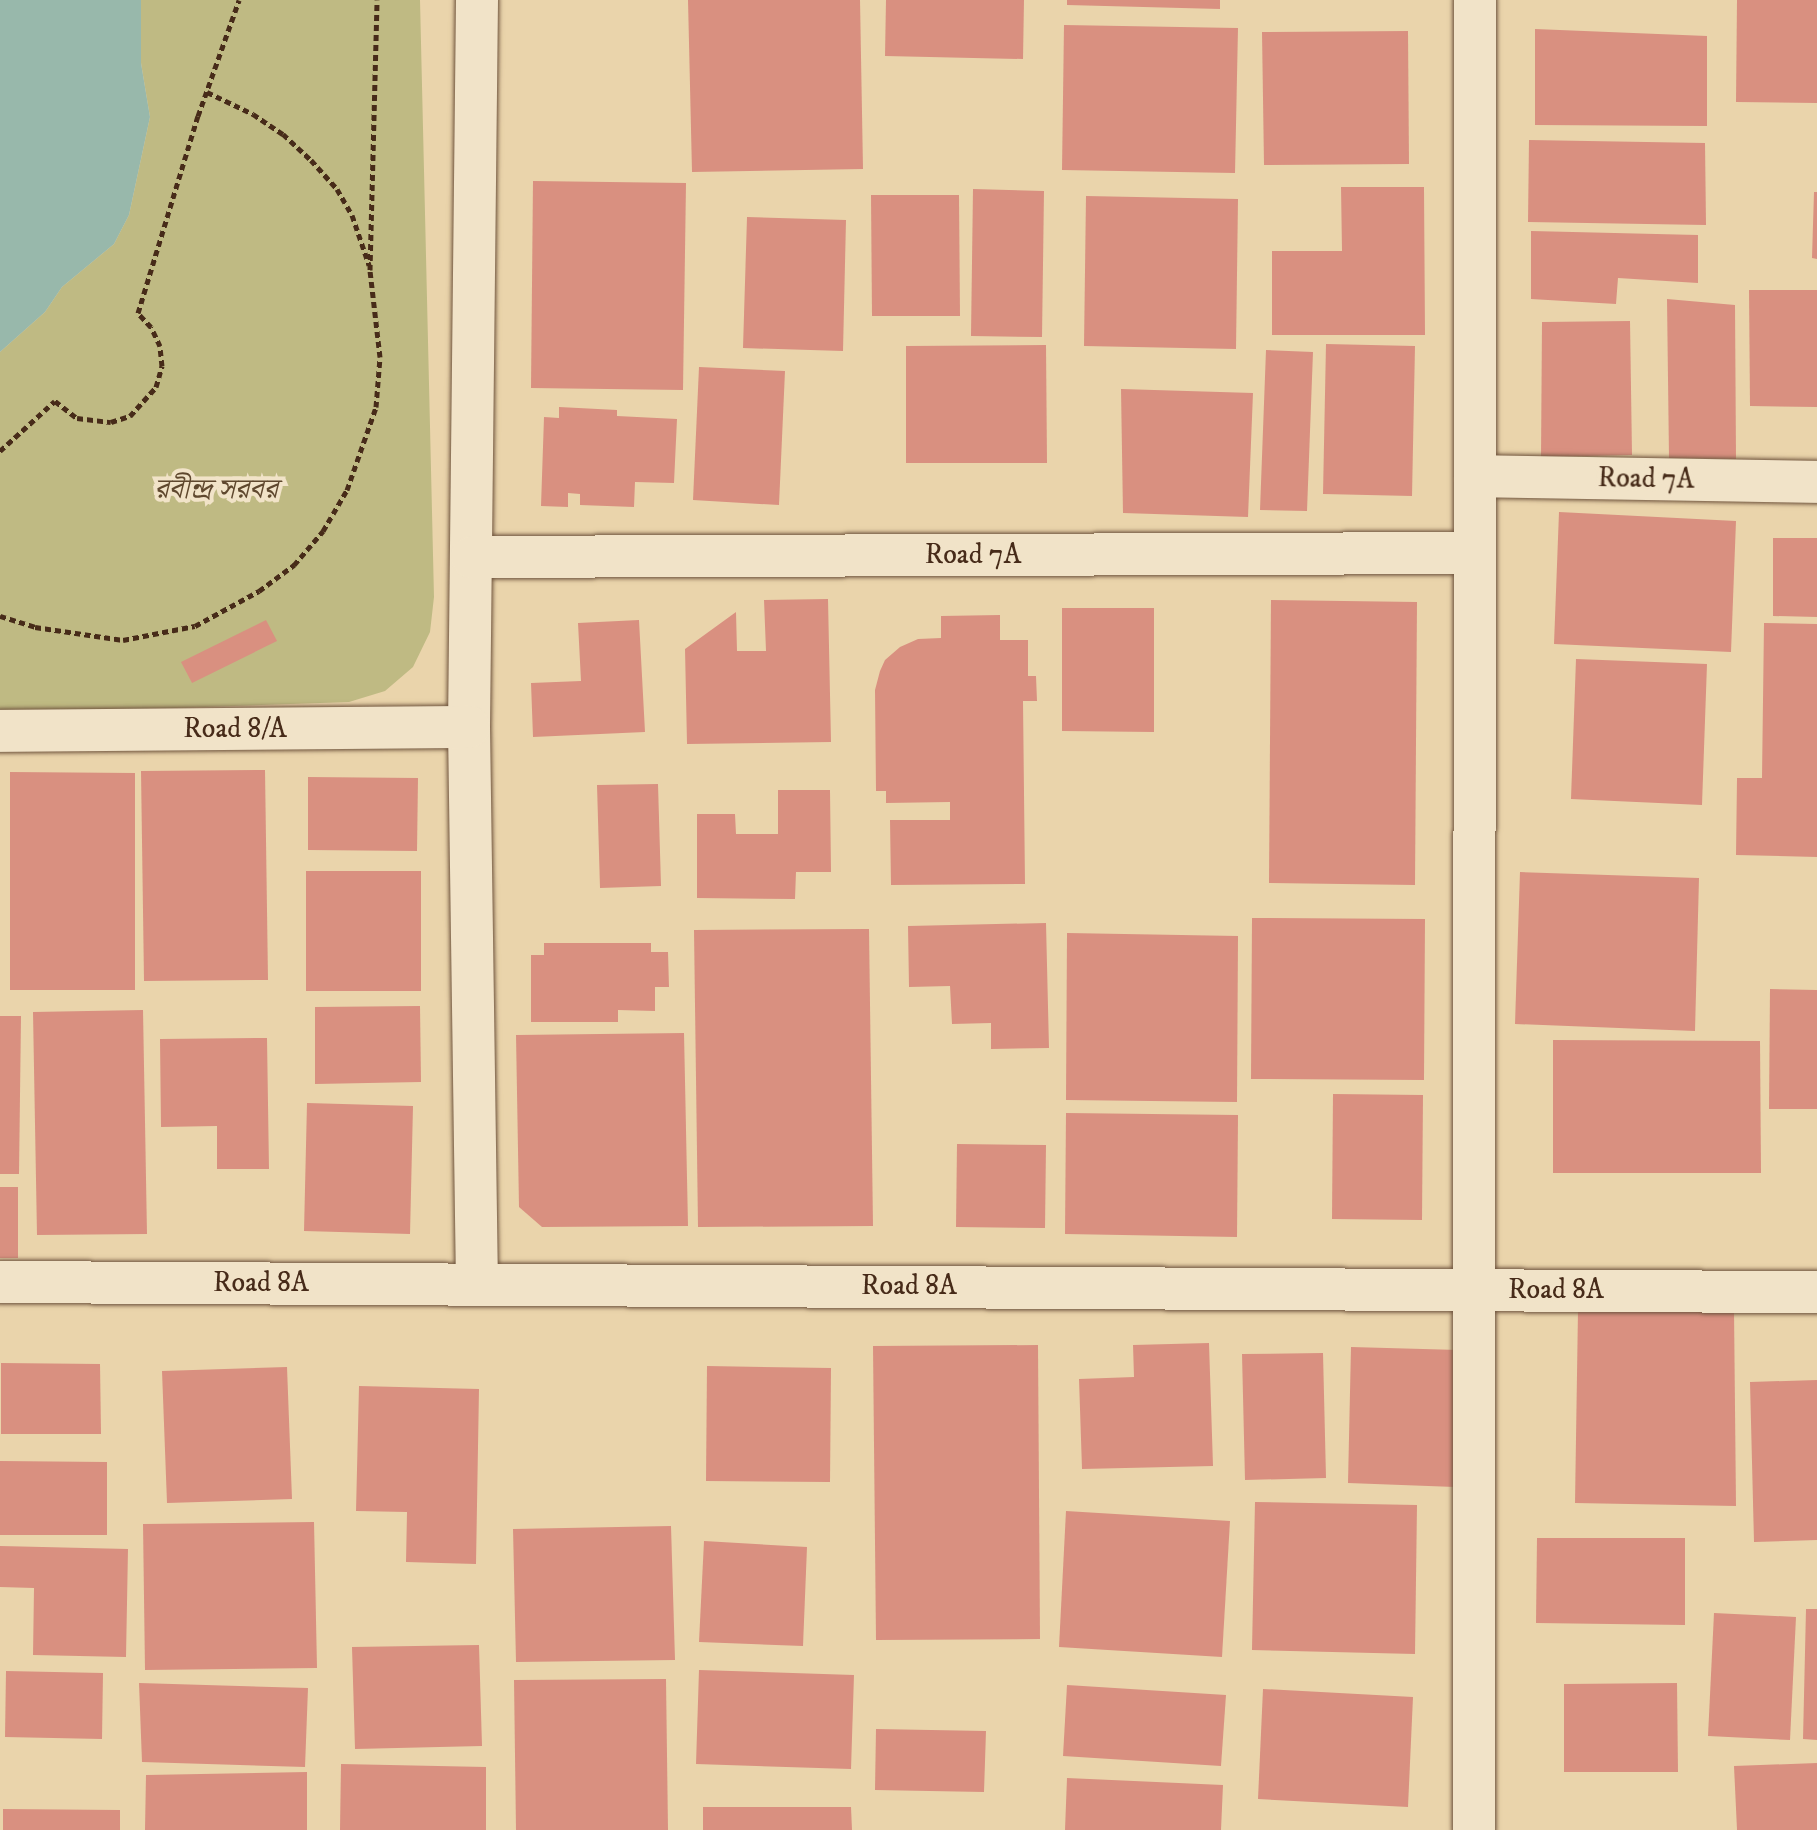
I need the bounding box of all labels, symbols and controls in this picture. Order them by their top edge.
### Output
street label: Road 7A [1597,461,1695,497]
park label: রবীন্দ্র সরবর [154,473,278,507]
street label: Road 7A [925,538,1021,572]
street label: Road 8/A [183,712,287,746]
street label: Road 8A [213,1266,309,1300]
street label: Road 8A [861,1269,957,1303]
street label: Road 8A [1508,1273,1604,1307]

